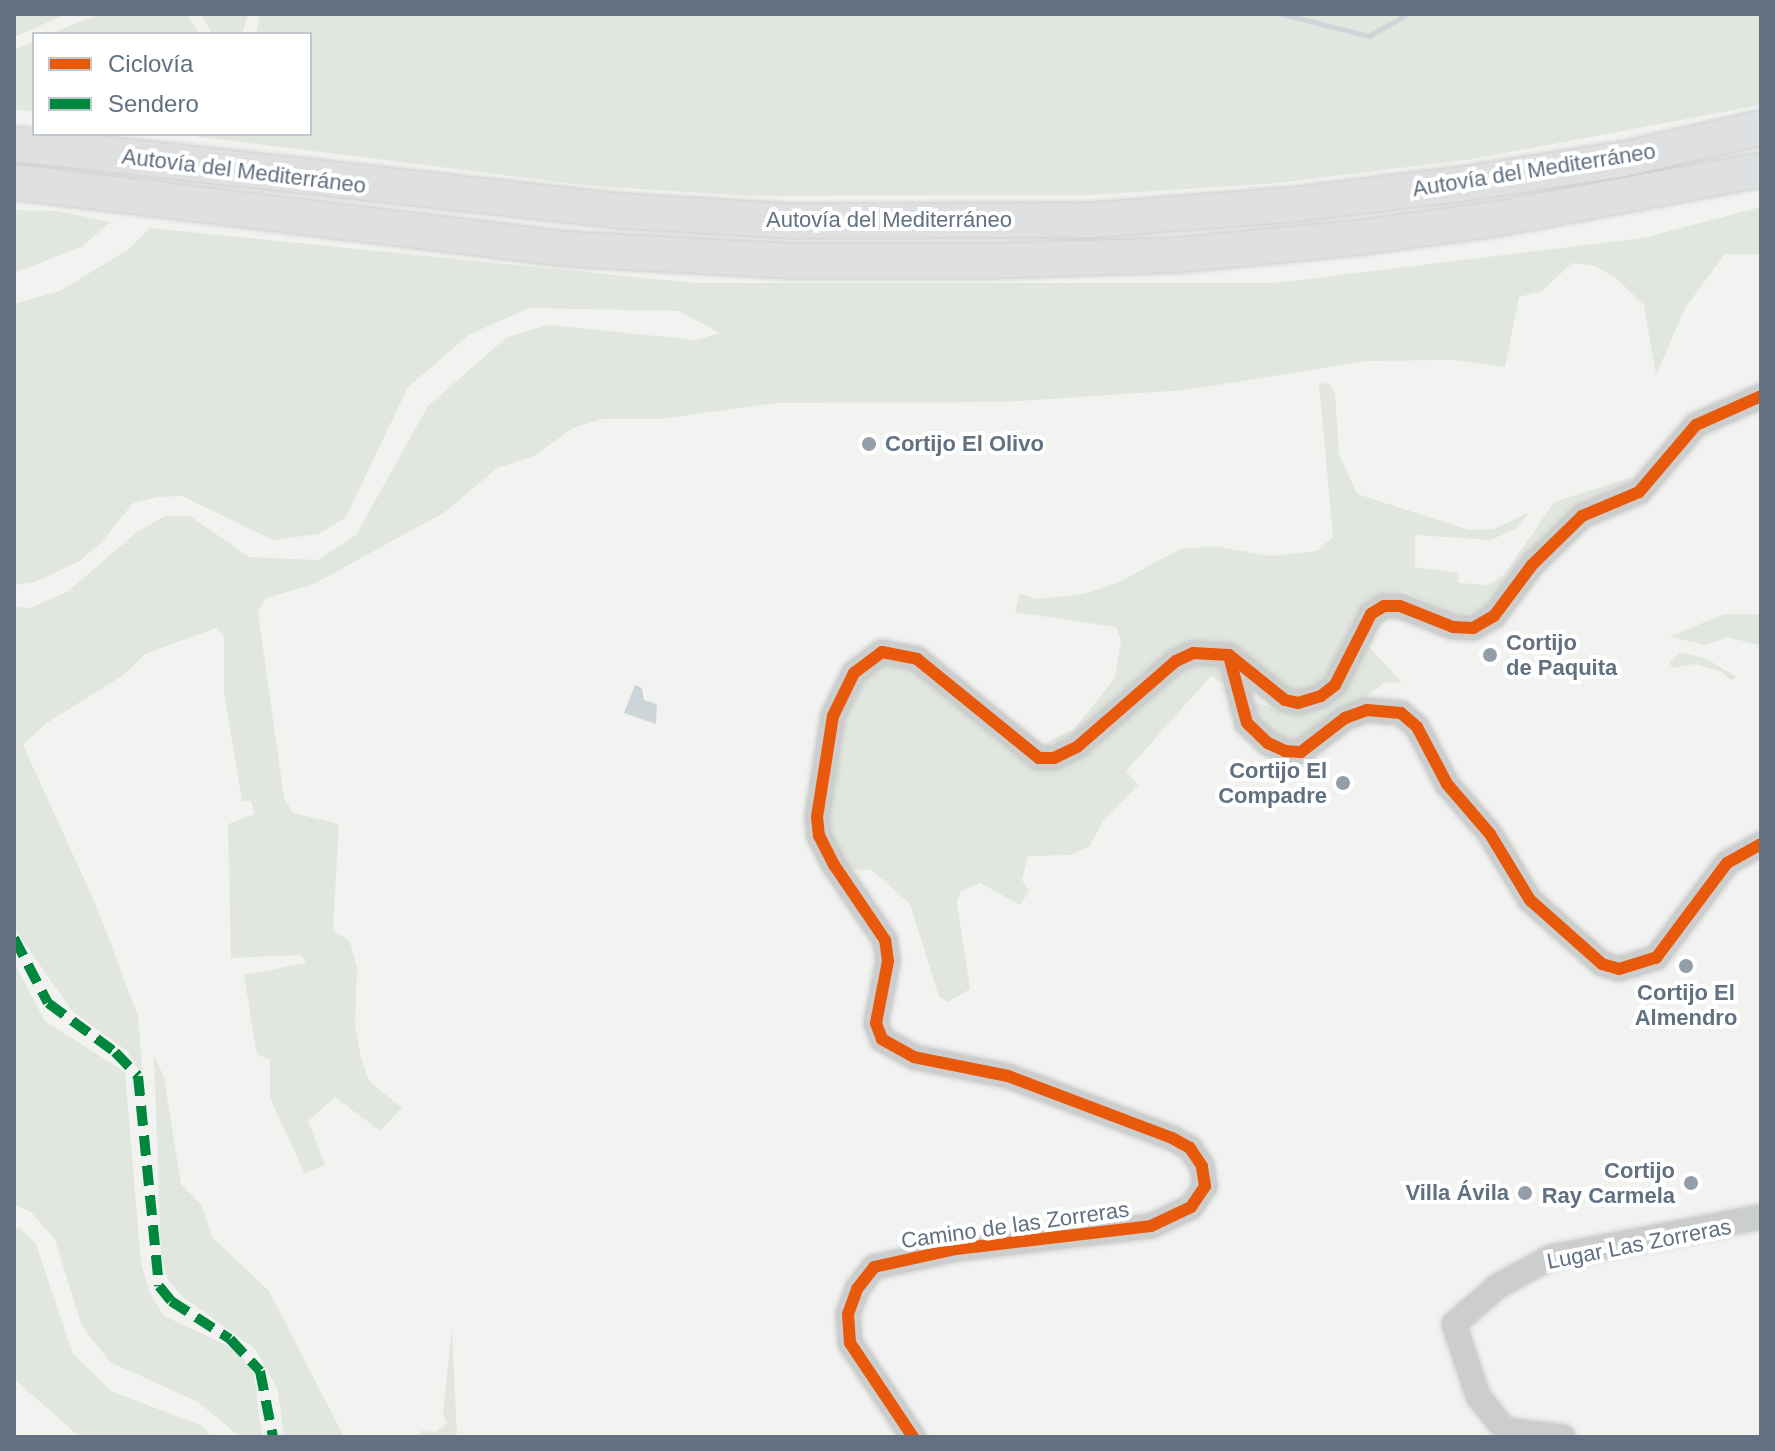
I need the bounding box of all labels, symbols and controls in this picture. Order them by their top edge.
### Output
legend [32,32,312,136]
text: Ciclovía [108,50,193,77]
text: Sendero [108,90,199,117]
street label: Autovía del Mediterráneo [1411,138,1657,202]
street label: Autovía del Mediterráneo [120,143,368,199]
street label: Autovía del Mediterráneo [766,207,1012,233]
place label: Cortijo El Olivo [885,431,1044,457]
marker: Cortijo El Olivo [860,435,878,453]
place label: Cortijo de Paquita [1506,629,1617,680]
marker: Cortijo de Paquita [1481,646,1499,664]
place label: Cortijo El Compadre [1218,757,1327,808]
marker: Cortijo El Compadre [1334,774,1352,792]
marker: Cortijo El Almendro [1677,957,1695,975]
place label: Cortijo El Almendro [1635,979,1737,1030]
place label: Cortijo Ray Carmela [1542,1157,1675,1208]
marker: Cortijo Ray Carmela [1682,1174,1700,1192]
place label: Villa Ávila [1405,1180,1509,1206]
marker: Villa Ávila [1516,1184,1534,1202]
street label: Camino de las Zorreras [899,1196,1131,1254]
street label: Lugar Las Zorreras [1545,1213,1733,1275]

